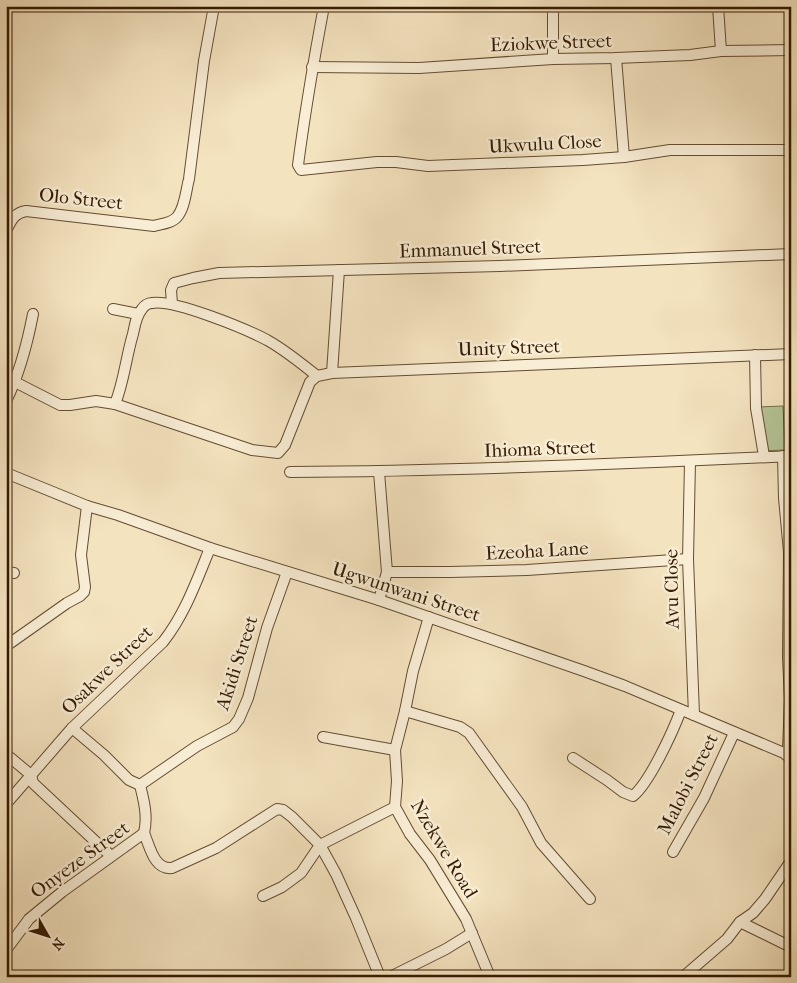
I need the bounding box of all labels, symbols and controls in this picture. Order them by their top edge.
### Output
street label: Eziokwe Street [490,30,613,56]
street label: Ukwulu Close [488,130,602,158]
street label: Olo Street [38,184,124,214]
street label: Emmanuel Street [399,236,542,262]
street label: Unity Street [457,335,561,361]
street label: Ihioma Street [484,436,597,462]
street label: Ezeoha Lane [485,537,589,565]
street label: Avu Close [660,549,684,630]
street label: Ugwunwani Street [329,558,483,626]
street label: Akidi Street [211,613,263,714]
street label: Osakwe Street [57,621,157,719]
street label: Malobi Street [653,730,723,838]
street label: Nzekwe Road [406,796,482,903]
street label: Onyeze Street [26,817,134,903]
north arrow [22,910,72,960]
text: N [48,934,68,954]

